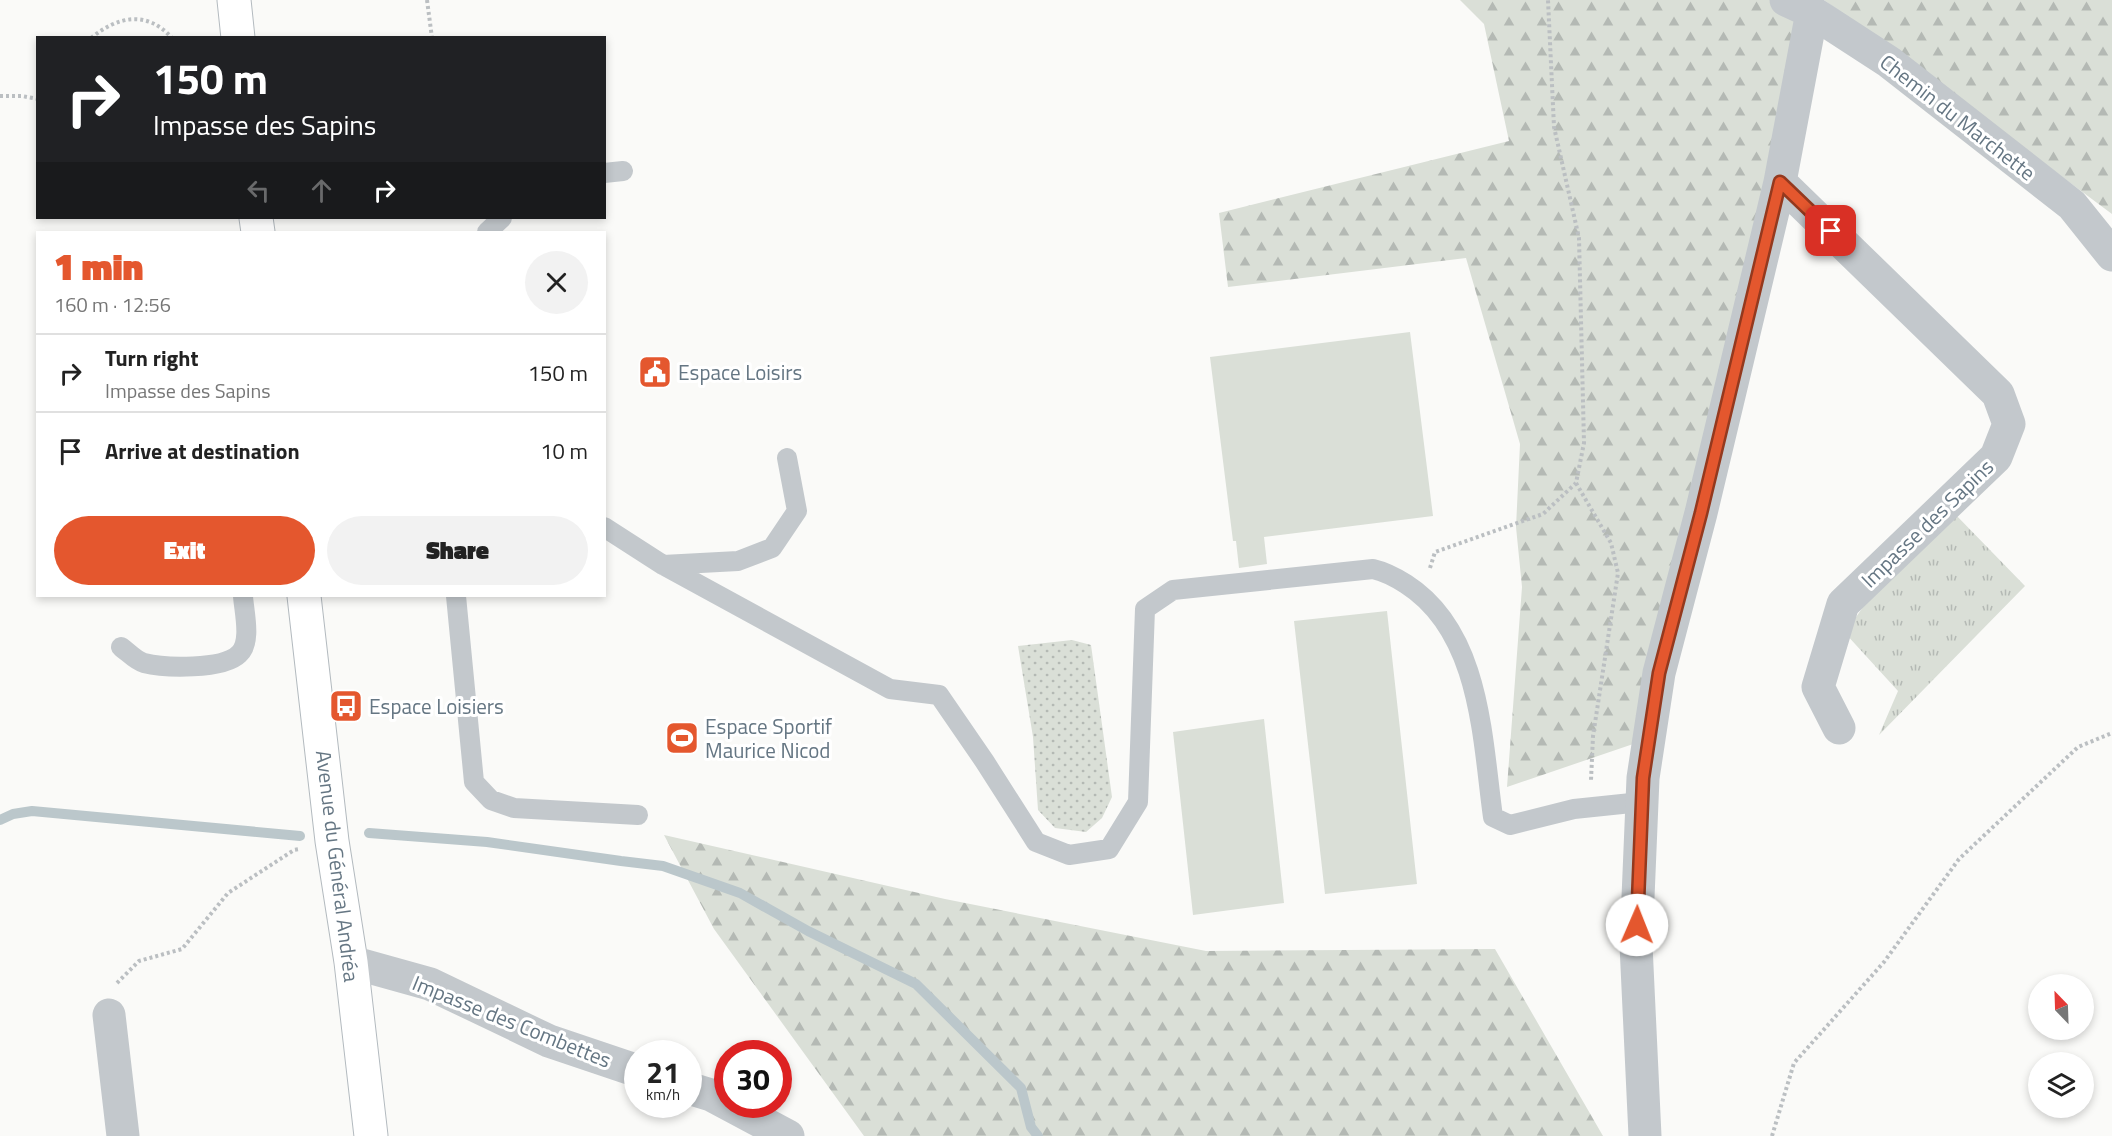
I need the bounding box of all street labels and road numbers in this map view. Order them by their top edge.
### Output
street label: Chemin du Marchette [1873,46,2043,188]
street label: Impasse des Sapins [1853,451,2001,595]
street label: Avenue du Général Andréa [308,748,368,984]
street label: Impasse des Combettes [408,967,616,1075]

